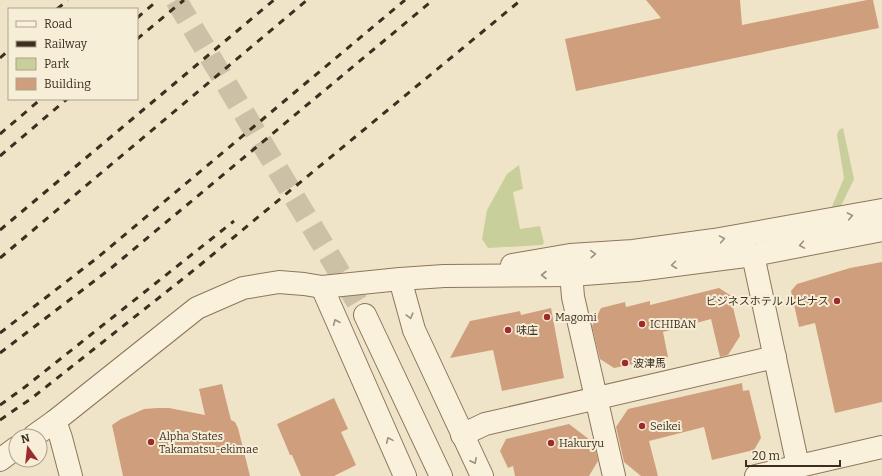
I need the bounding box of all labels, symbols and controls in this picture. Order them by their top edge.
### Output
legend [8,8,138,100]
text: Road [44,17,72,31]
text: Railway [44,37,88,51]
text: Park [44,57,70,71]
text: Building [44,77,91,91]
one-way arrow [847,213,853,221]
one-way arrow [719,235,725,244]
one-way arrow [799,241,806,249]
one-way arrow [590,249,596,258]
one-way arrow [671,260,677,269]
one-way arrow [541,271,547,279]
place label: ビジネスホテル ルピナス [706,295,829,308]
marker: ビジネスホテル ルピナス [832,296,842,306]
place label: Magomi [555,311,597,324]
marker: Magomi [542,312,552,322]
one-way arrow [405,313,414,320]
one-way arrow [333,318,341,325]
place label: ICHIBAN [650,318,697,331]
marker: ICHIBAN [637,319,647,329]
place label: 味庄 [516,324,538,337]
marker: 味庄 [503,325,513,335]
place label: 波津馬 [633,357,666,370]
marker: 波津馬 [620,358,630,368]
place label: Seikei [650,420,682,433]
marker: Seikei [637,421,647,431]
north arrow [8,428,48,468]
place label: Alpha States Takamatsu-ekimae [159,430,258,456]
text: N [20,431,32,446]
marker: Alpha States Takamatsu-ekimae [146,437,156,447]
one-way arrow [386,437,394,445]
place label: Hakuryu [559,437,604,450]
marker: Hakuryu [546,438,556,448]
scale bar [746,442,840,468]
text: 20 m [752,449,781,463]
one-way arrow [469,456,477,464]

